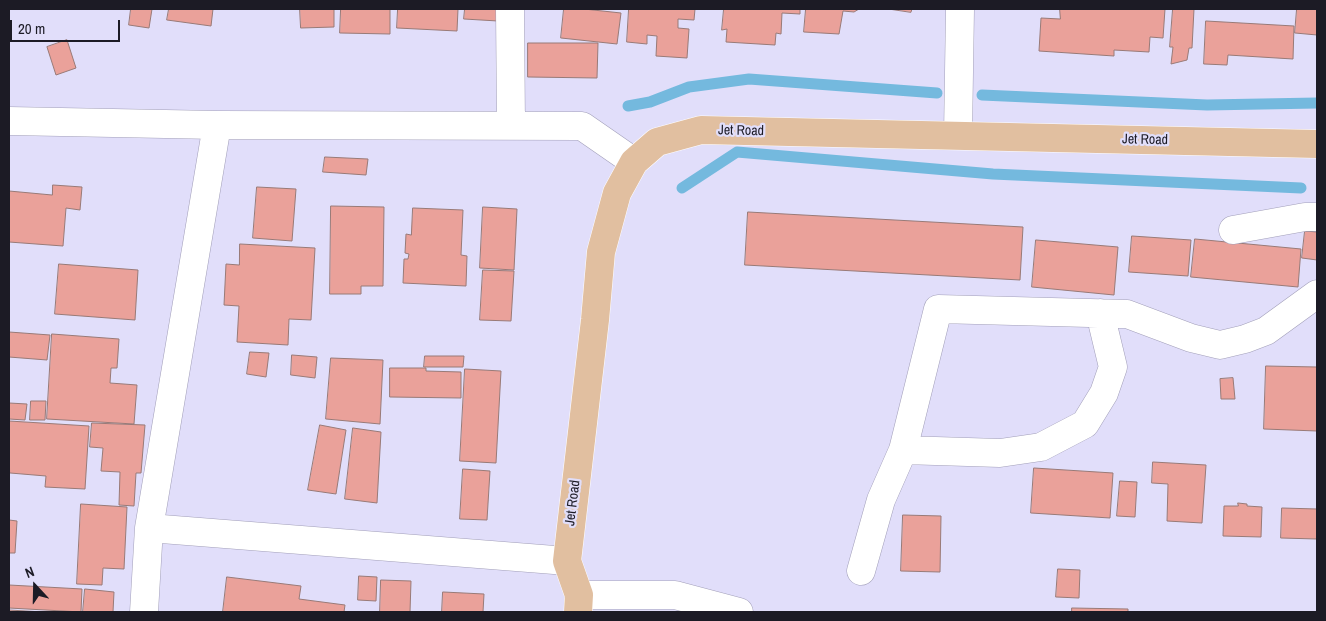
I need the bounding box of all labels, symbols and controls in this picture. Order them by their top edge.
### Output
scale bar [12,10,122,42]
text: 20 m [18,18,45,39]
street label: Jet Road [718,122,764,140]
street label: Jet Road [1122,131,1168,149]
street label: Jet Road [562,479,584,527]
north arrow [10,561,60,611]
text: N [23,562,37,582]

